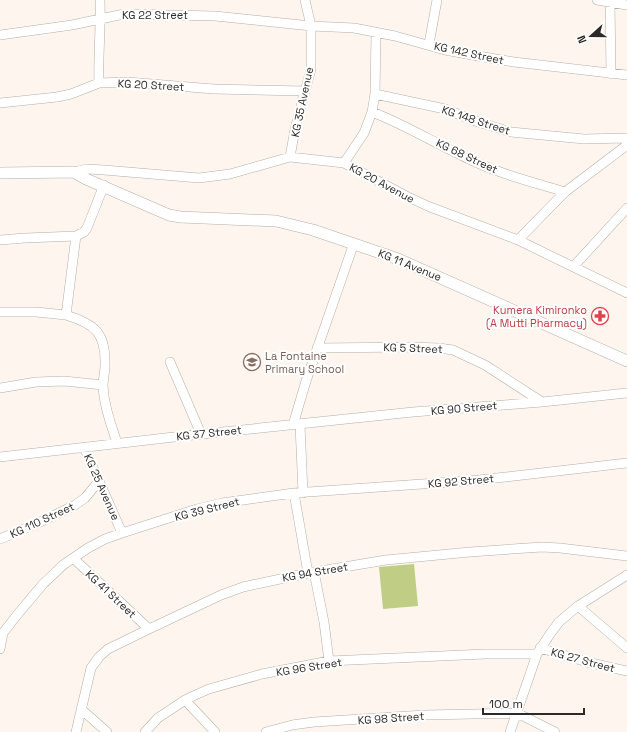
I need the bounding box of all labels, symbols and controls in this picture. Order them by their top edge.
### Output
street label: KG 22 Street [122,8,188,22]
north arrow [571,16,611,56]
text: N [574,34,590,46]
street label: KG 142 Street [433,39,505,67]
street label: KG 35 Avenue [288,66,316,138]
street label: KG 20 Street [117,76,185,94]
street label: KG 148 Street [440,102,512,138]
street label: KG 68 Street [434,136,500,176]
street label: KG 20 Avenue [347,160,417,206]
street label: KG 11 Avenue [376,246,444,284]
place label: Kumera Kimironko (A Mutti Pharmacy) [486,303,587,330]
pharmacy icon: Kumera Kimironko (A Mutti Pharmacy) [590,306,610,326]
street label: KG 5 Street [383,340,443,356]
place label: La Fontaine Primary School [265,349,344,376]
school or university icon: La Fontaine Primary School [242,352,262,372]
street label: KG 90 Street [430,398,498,418]
street label: KG 37 Street [176,423,242,443]
street label: KG 25 Avenue [81,452,123,522]
street label: KG 92 Street [427,471,495,491]
street label: KG 39 Street [173,494,241,524]
street label: KG 110 Street [8,499,76,541]
street label: KG 94 Street [281,559,349,585]
street label: KG 41 Street [83,567,139,621]
street label: KG 27 Street [549,645,617,675]
street label: KG 96 Street [275,655,343,679]
scale bar [483,690,584,716]
text: 100 m [489,696,523,712]
street label: KG 98 Street [357,709,425,727]

